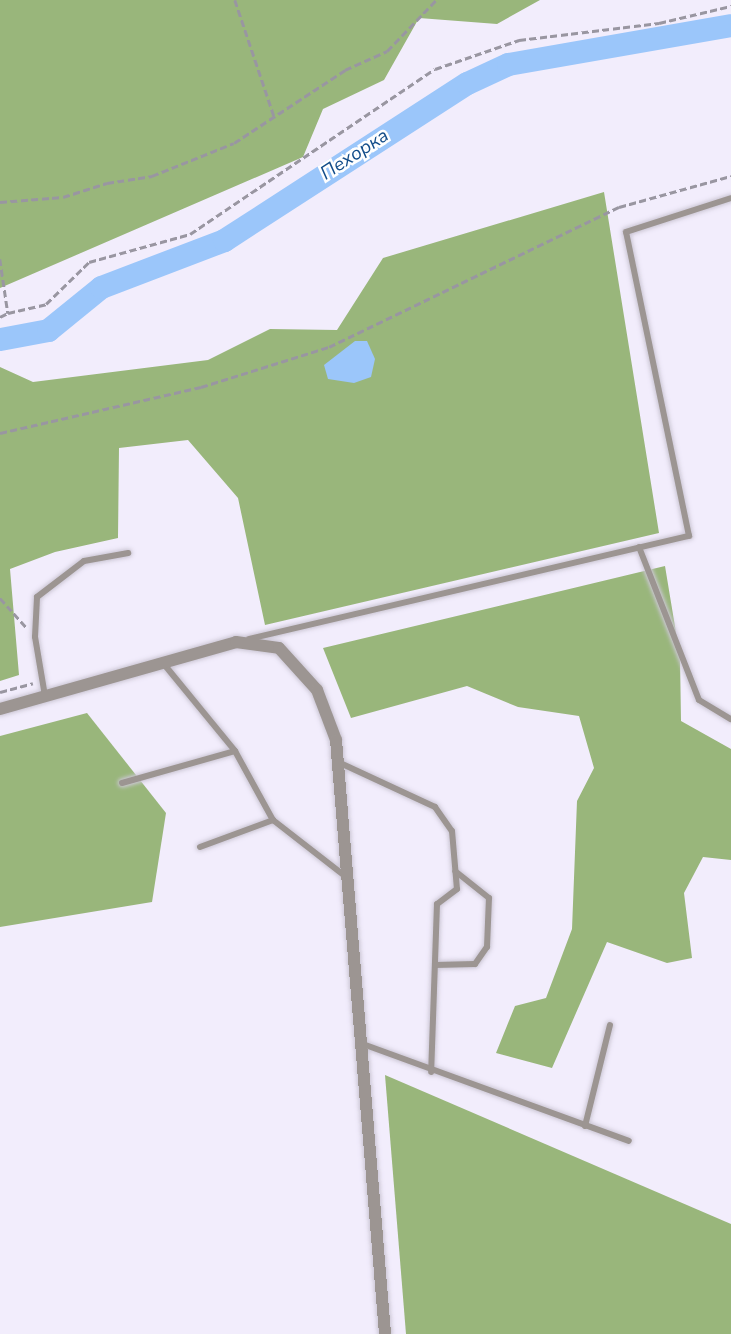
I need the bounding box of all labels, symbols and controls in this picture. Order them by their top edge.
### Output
water label: Пехорка [317,125,393,185]

